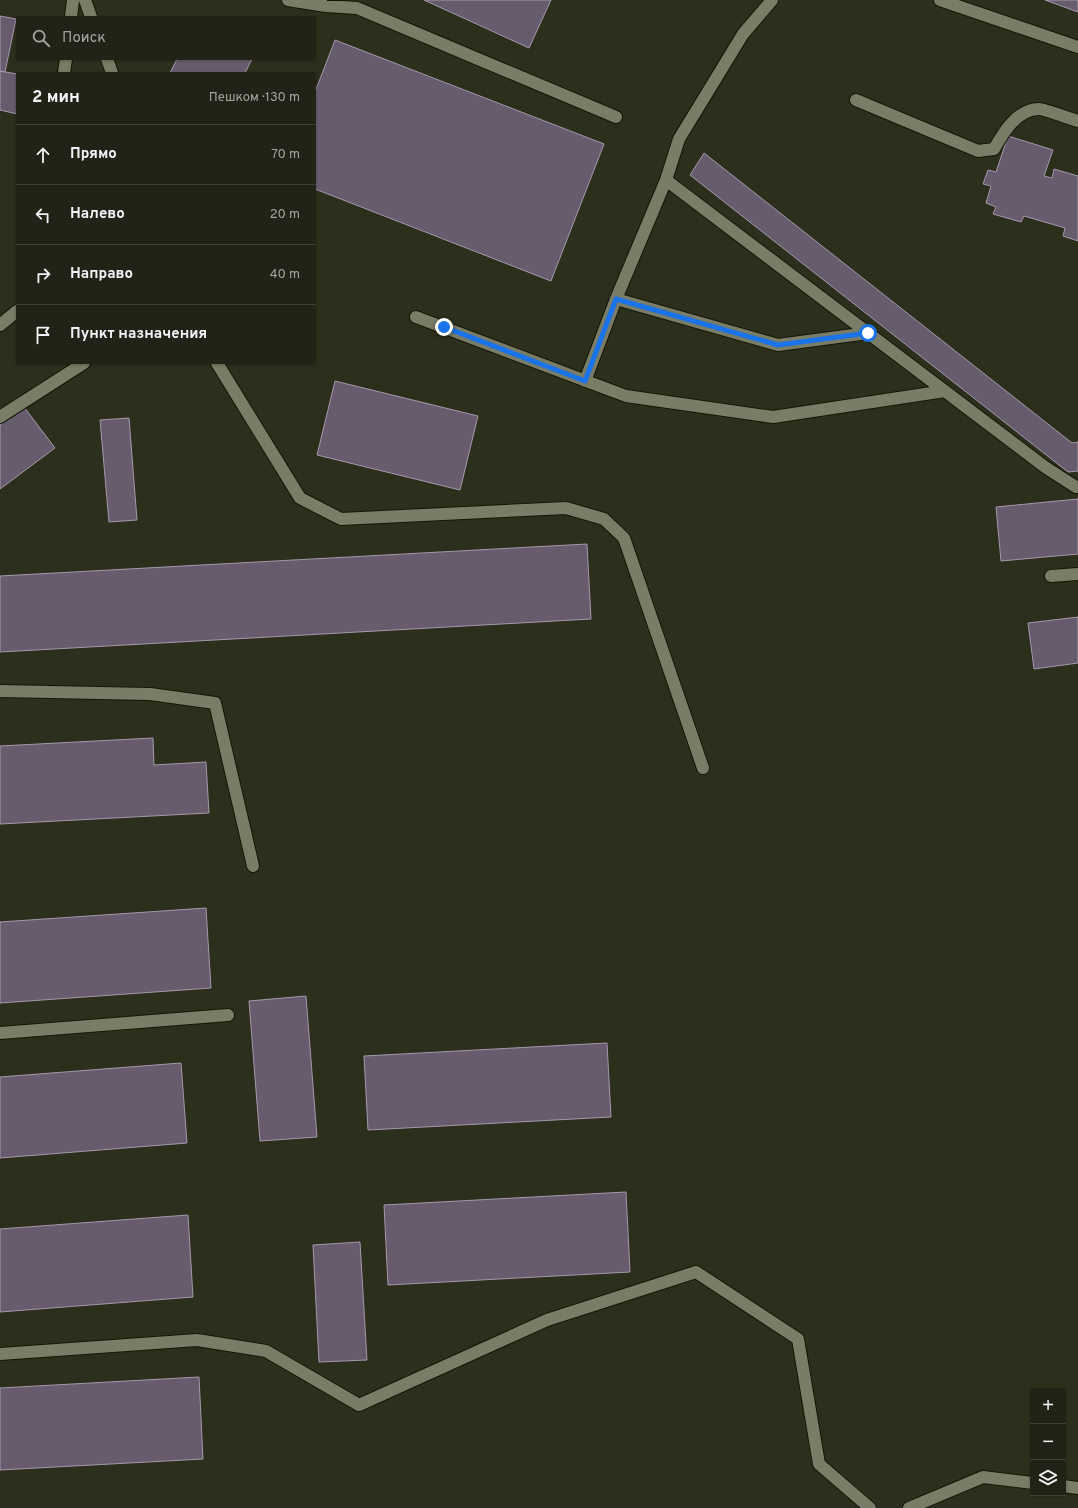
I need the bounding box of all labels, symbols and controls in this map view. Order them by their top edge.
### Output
search box [16,16,316,60]
icon: search [30,27,52,49]
text: Поиск [62,29,106,48]
text: 2 мин [32,87,80,109]
text: Пешком · 130 m [209,90,300,106]
icon: ahead [32,144,54,166]
text: Прямо [70,145,117,164]
text: 70 m [271,147,300,163]
icon: left [32,204,54,226]
text: Налево [70,205,125,224]
text: 20 m [270,207,300,223]
icon: right [32,264,54,286]
text: Направо [70,265,133,284]
text: 40 m [270,267,300,283]
route end [435,318,453,336]
icon: arrive [32,324,54,346]
route start [859,324,877,342]
text: Пункт назначения [70,325,207,344]
map controls [1030,1388,1066,1496]
button: + [1030,1388,1066,1424]
button: − [1030,1424,1066,1460]
button: layers [1030,1460,1066,1496]

